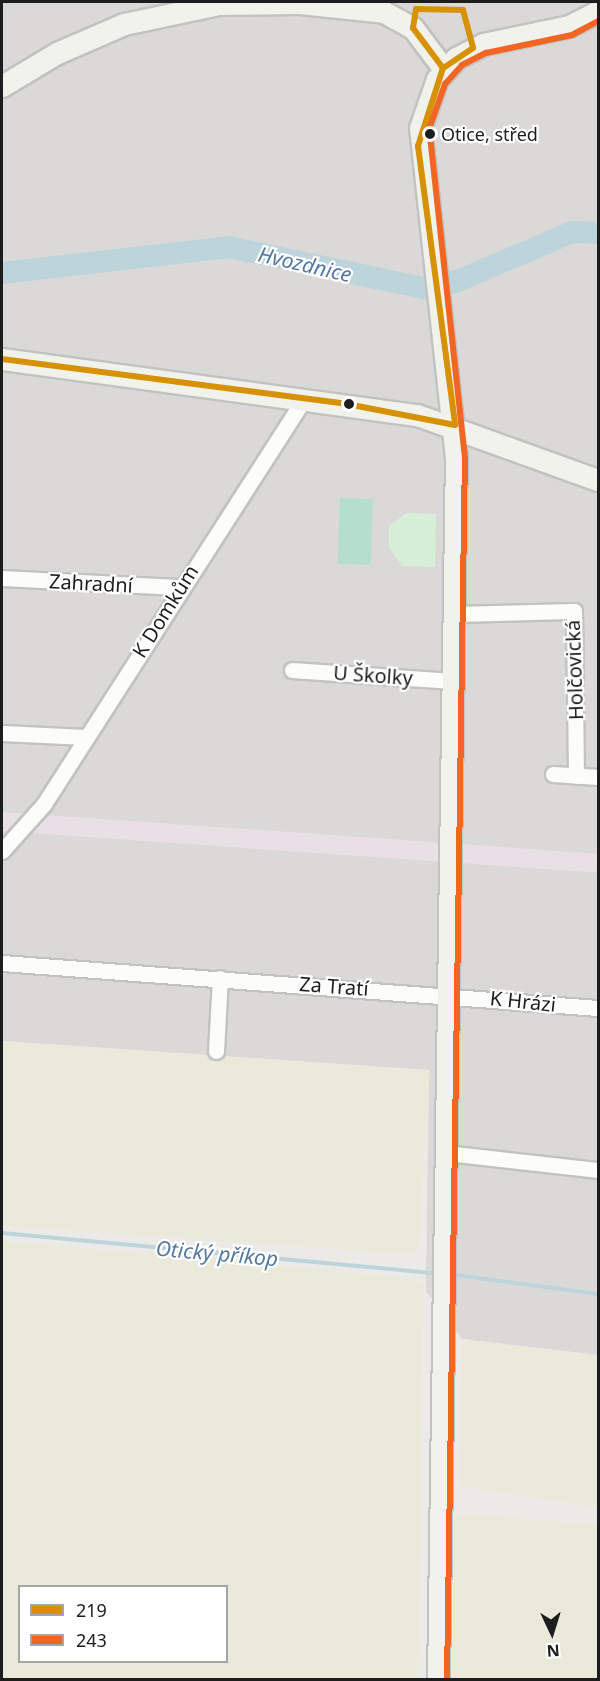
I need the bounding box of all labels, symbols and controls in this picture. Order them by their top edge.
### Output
place label: Otice, střed [441,123,538,145]
marker: Otice, střed [424,128,436,140]
water label: Hvozdnice [256,241,354,287]
unlabelled marker [343,398,355,410]
street label: K Domkům [127,560,203,662]
street label: Zahradní [48,569,134,597]
street label: Holčovická [560,620,588,720]
street label: U Školky [332,660,414,690]
street label: Za Tratí [299,972,369,1000]
street label: K Hrázi [489,986,557,1016]
water label: Otický příkop [155,1235,279,1271]
legend [18,1585,228,1663]
text: 219 [76,1598,107,1622]
north arrow [522,1603,582,1663]
text: 243 [76,1628,107,1652]
text: N [546,1640,561,1662]

